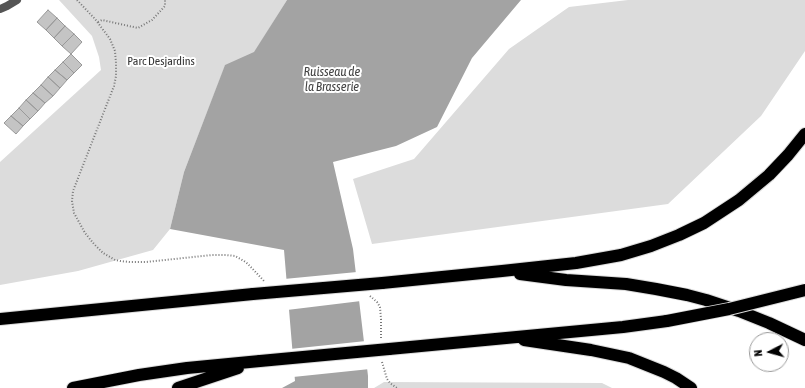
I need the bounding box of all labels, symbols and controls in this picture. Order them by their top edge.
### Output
park label: Parc Desjardins [127,54,195,68]
water label: Ruisseau de la Brasserie [304,64,360,95]
north arrow [749,332,789,372]
text: N [752,349,764,357]

